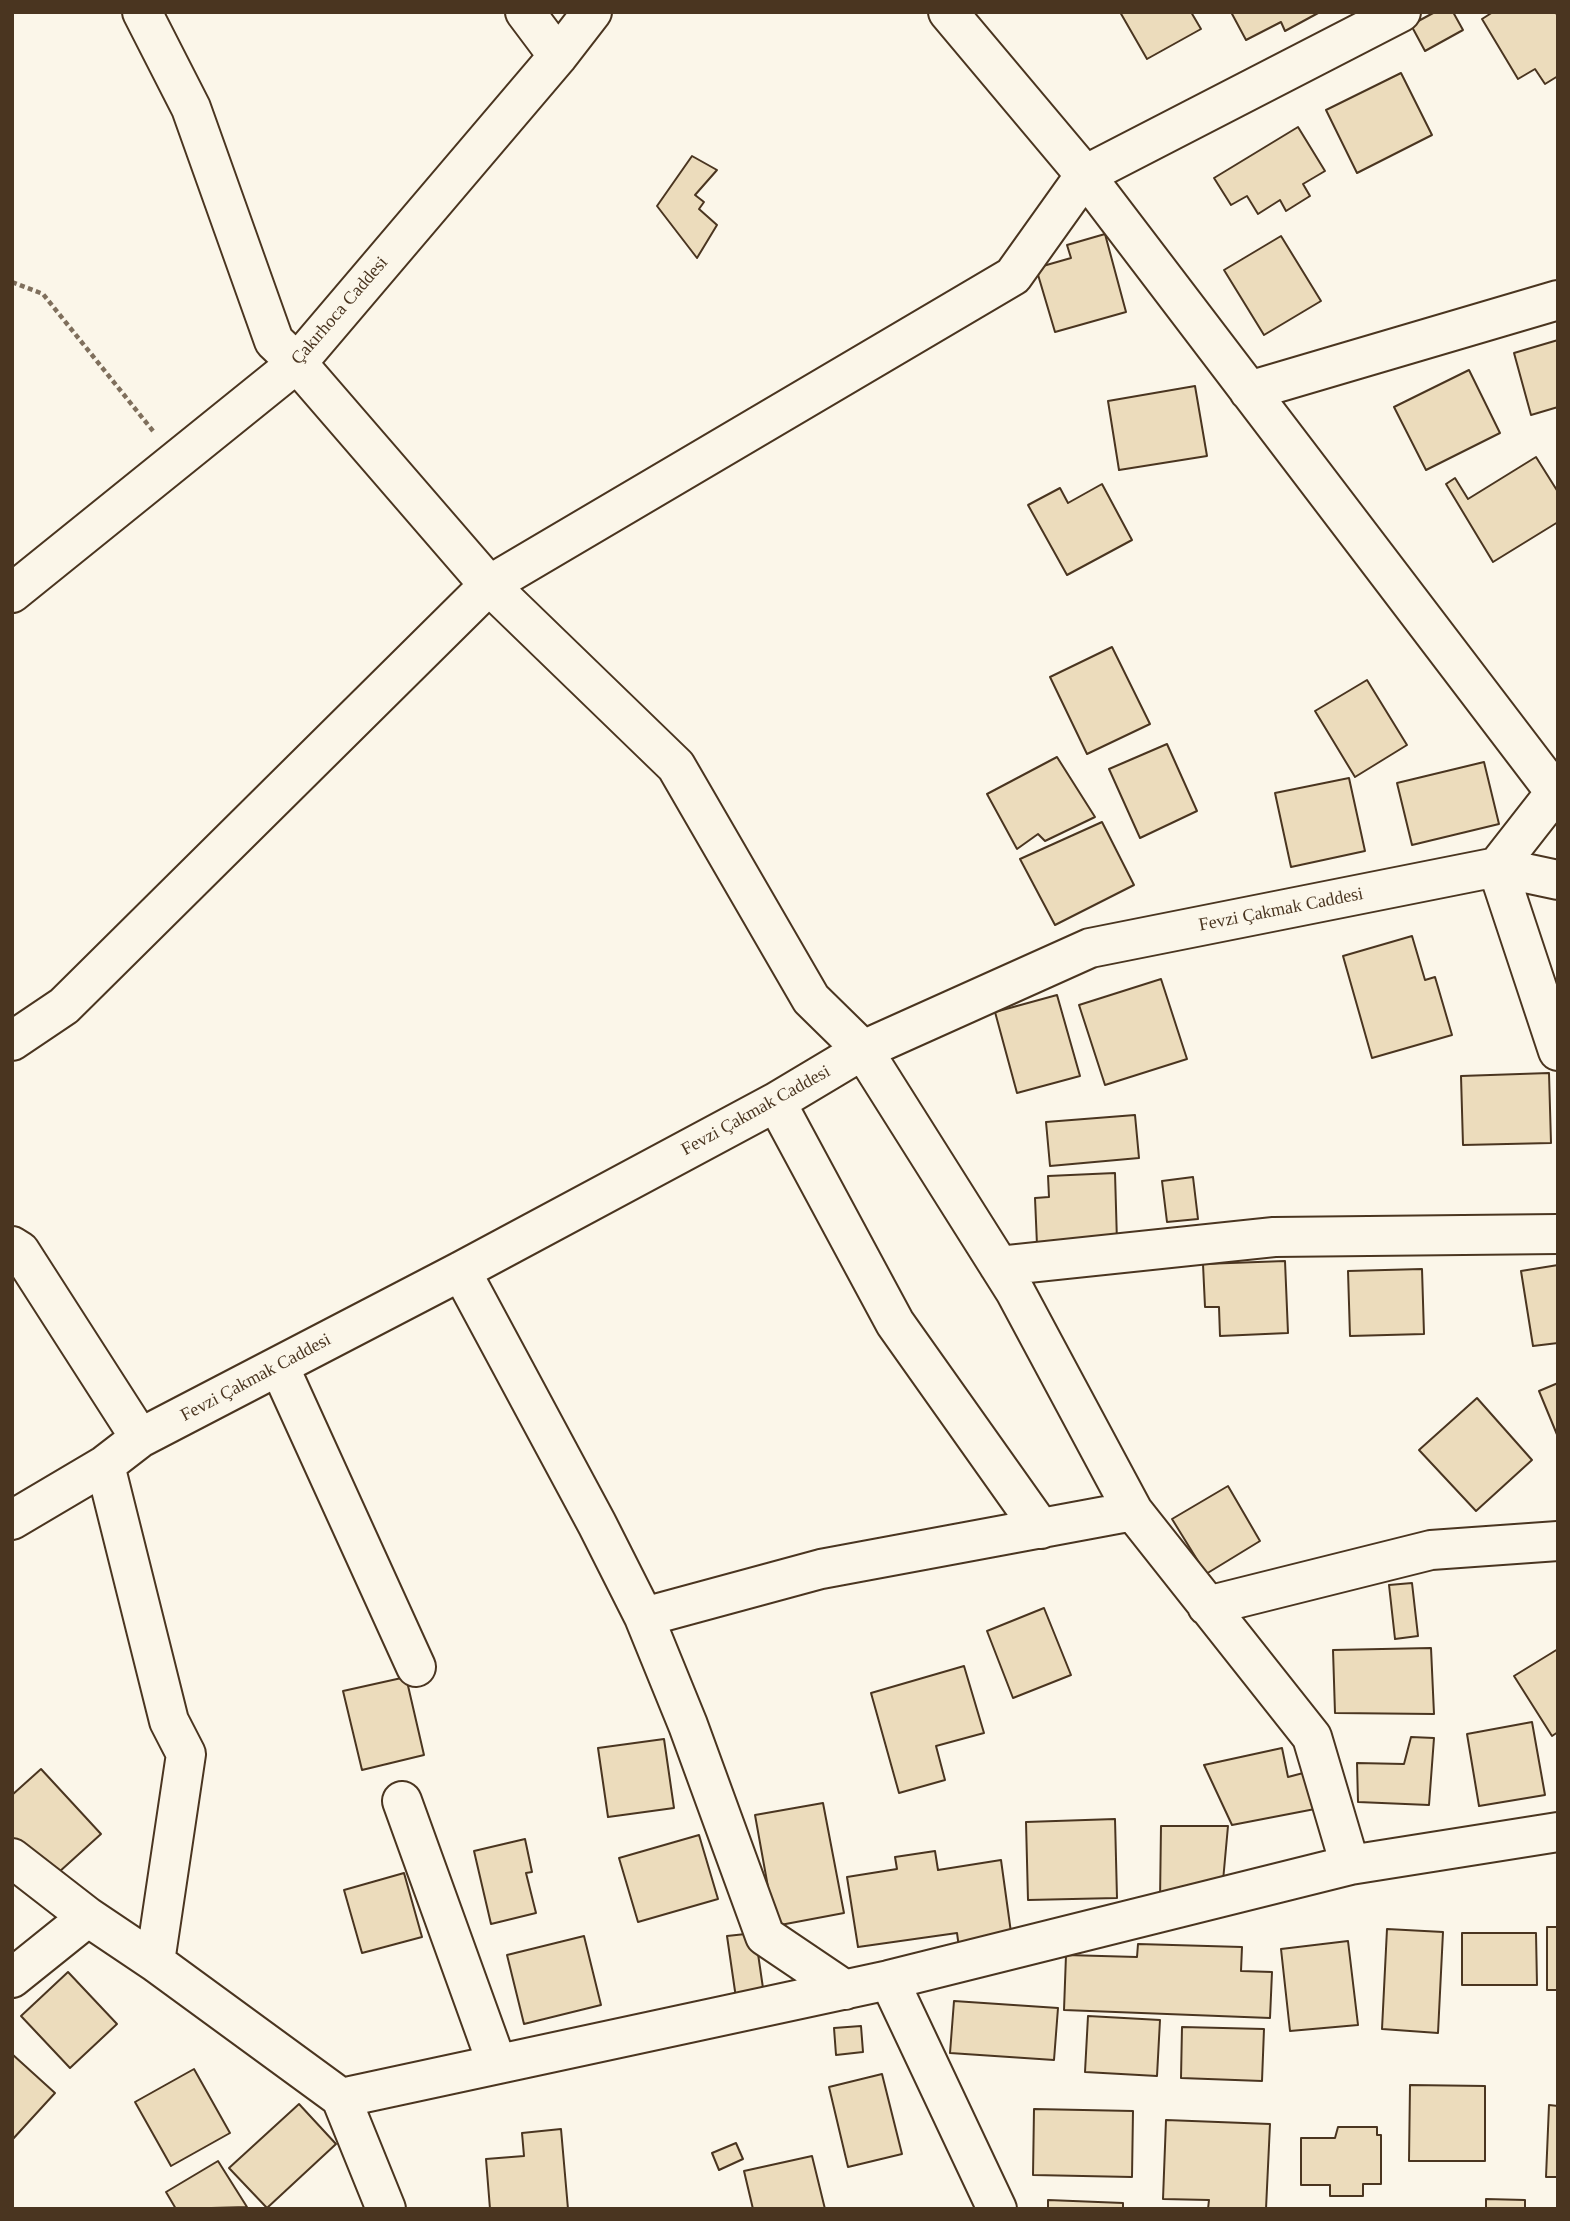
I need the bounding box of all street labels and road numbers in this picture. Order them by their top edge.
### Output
street label: Çakırhoca Caddesi [287,252,393,370]
street label: Fevzi Çakmak Caddesi [1197,883,1365,937]
street label: Fevzi Çakmak Caddesi [678,1061,834,1161]
street label: Fevzi Çakmak Caddesi [177,1329,335,1427]

